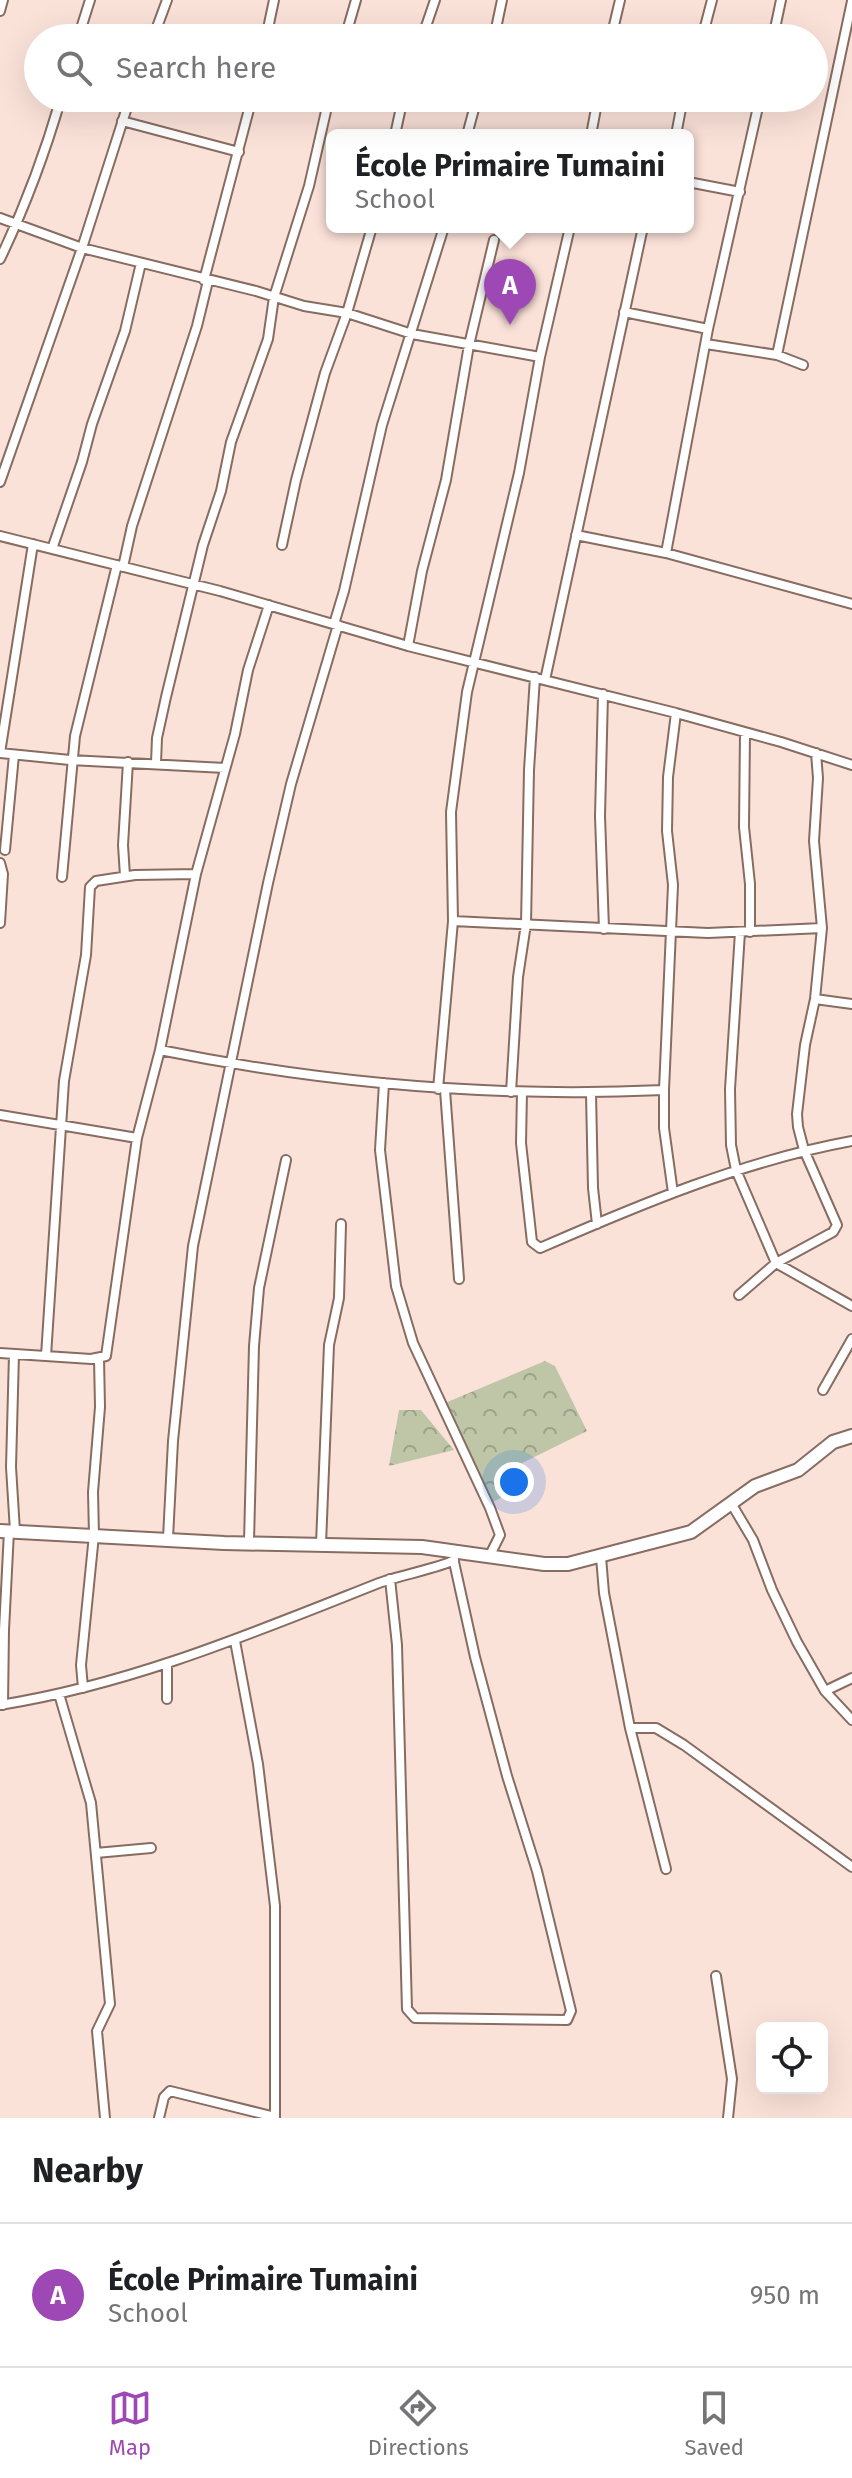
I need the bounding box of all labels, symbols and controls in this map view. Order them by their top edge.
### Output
search box [24,24,828,112]
icon: search [52,46,96,90]
text: Search here [116,50,276,86]
popup [326,129,694,233]
text: École Primaire Tumaini [355,148,665,184]
text: School [355,184,435,215]
pin: A [484,259,536,325]
your location [494,1462,534,1502]
map controls [756,2022,828,2094]
button: locate [756,2022,828,2094]
text: Nearby [32,2150,143,2191]
text: École Primaire Tumaini [108,2262,418,2298]
text: A [50,2280,66,2311]
text: 950 m [750,2280,820,2311]
text: School [108,2298,188,2329]
tab: Map [108,2386,152,2461]
tab: Directions [368,2386,469,2461]
tab: Saved [685,2386,744,2461]

